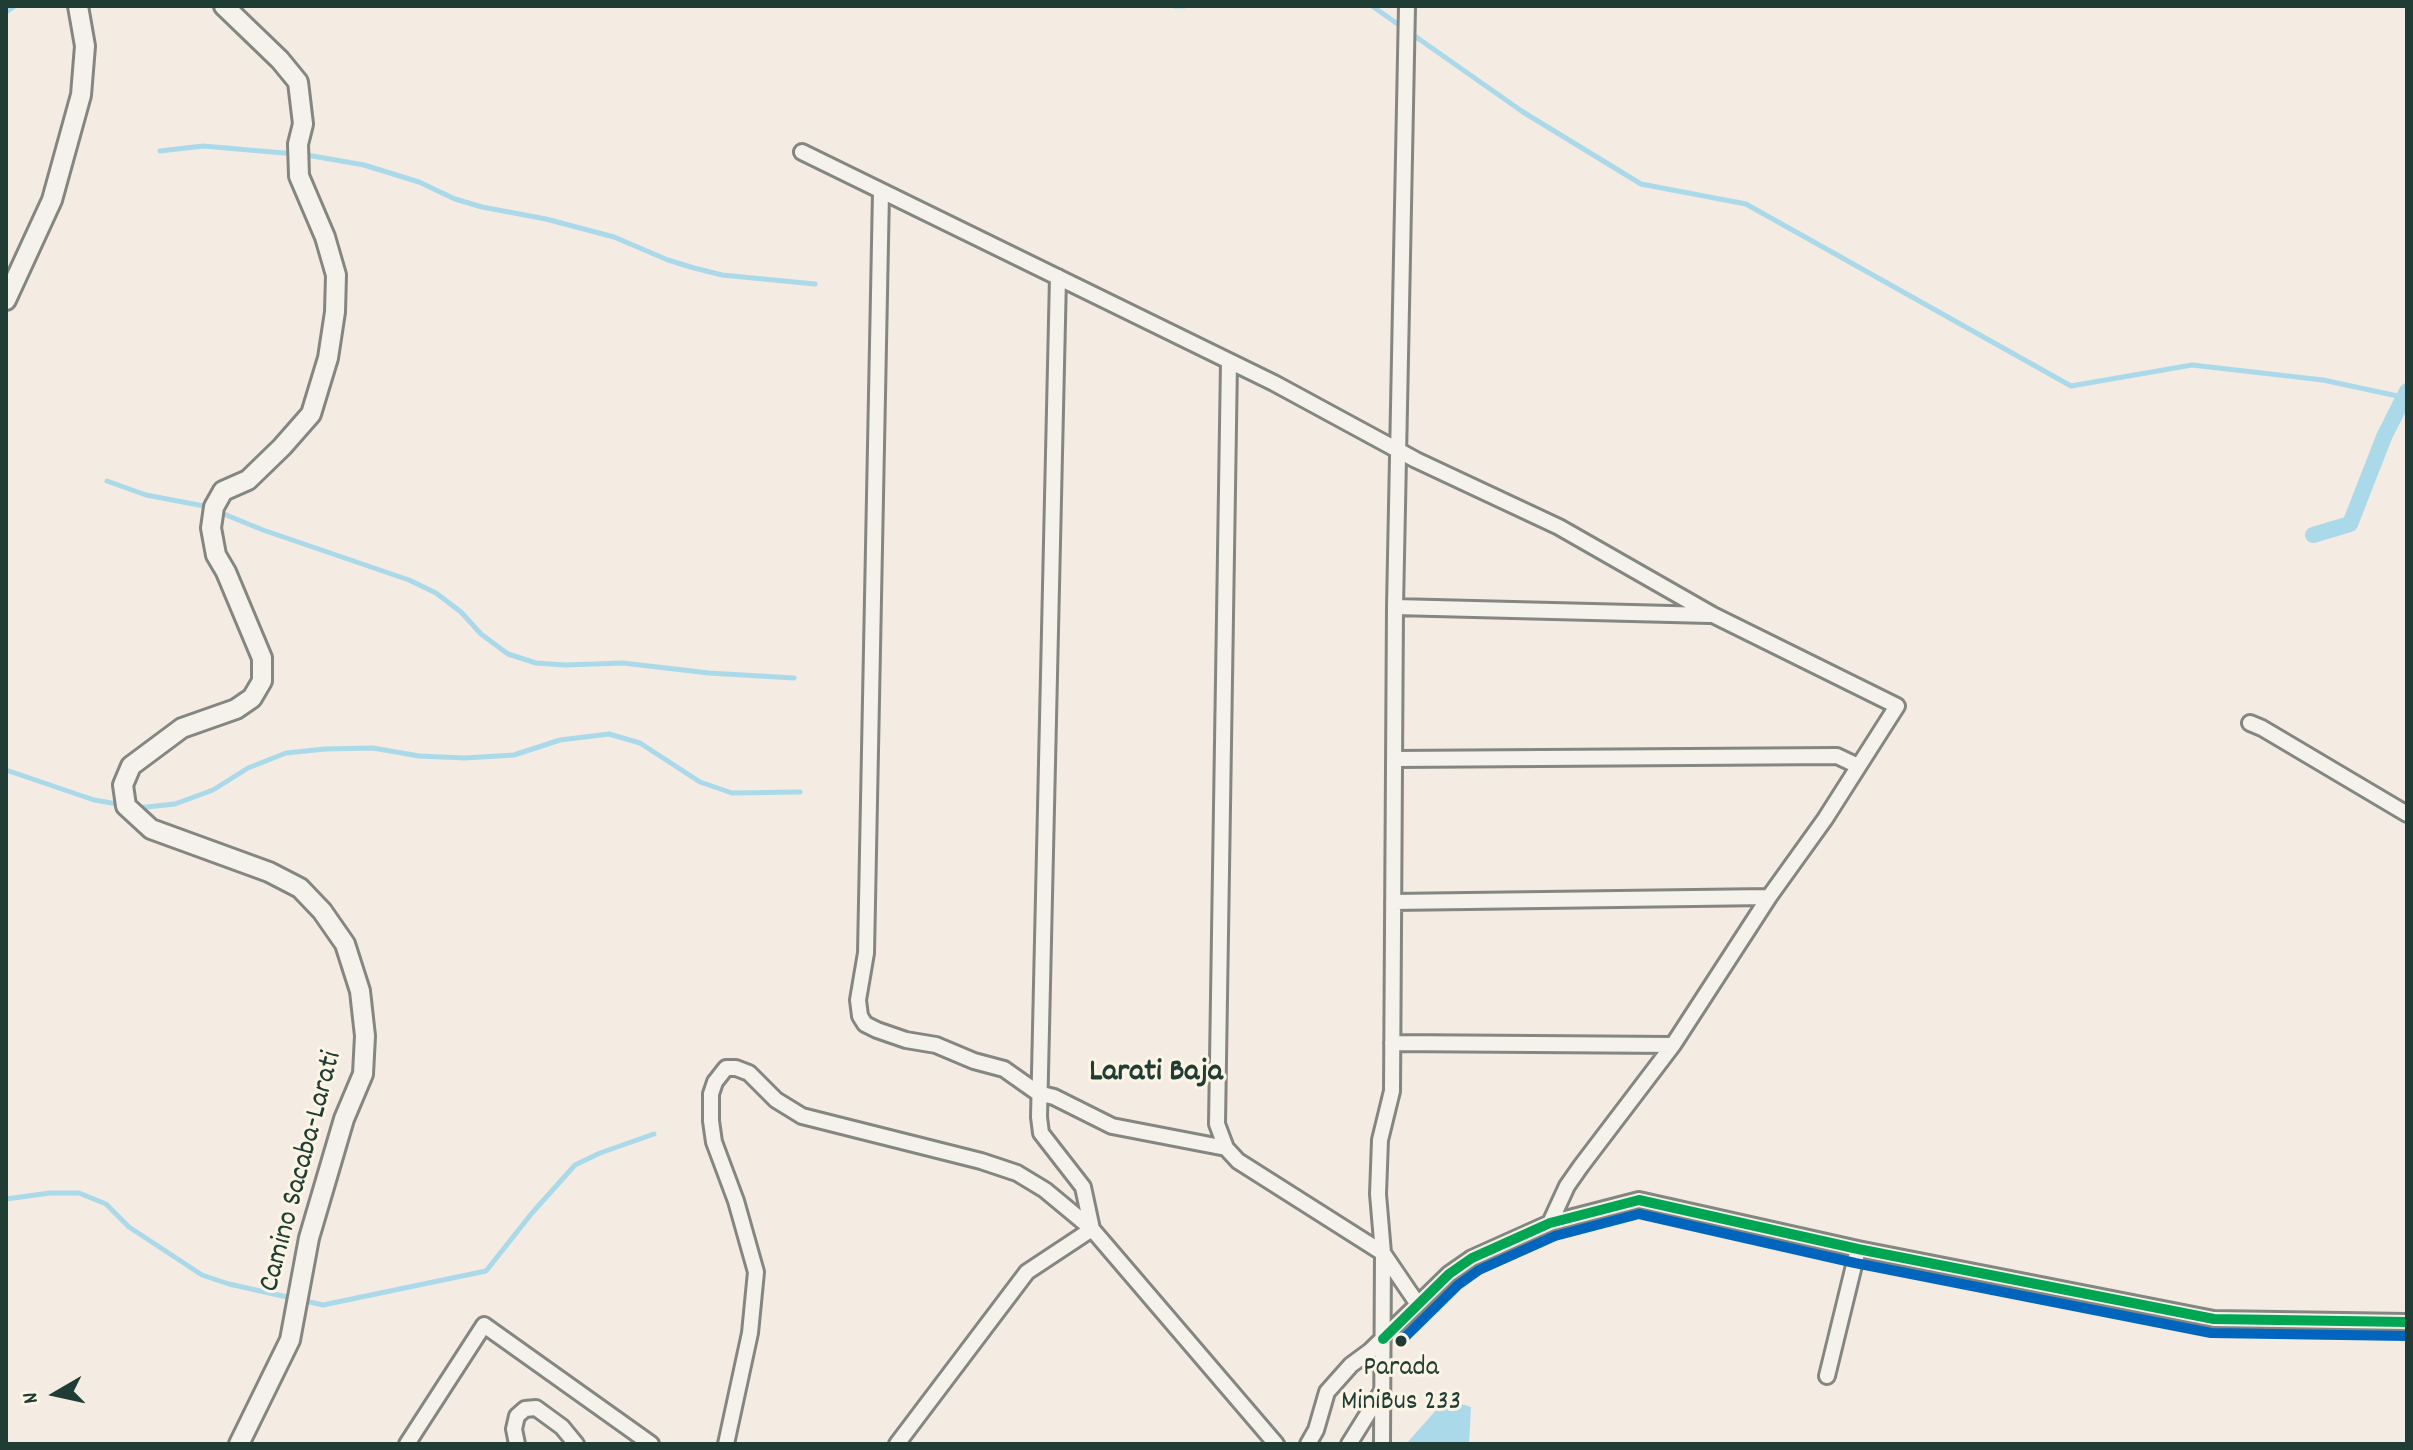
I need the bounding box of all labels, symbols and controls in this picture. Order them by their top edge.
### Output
street label: Camino Sacaba-Larati [254,1048,352,1296]
district label: Larati Baja [1089,1056,1223,1094]
marker: Parada MiniBus 233 [1393,1333,1409,1349]
place label: Parada MiniBus 233 [1341,1353,1461,1419]
north arrow [16,1354,96,1434]
text: N [16,1390,48,1406]

